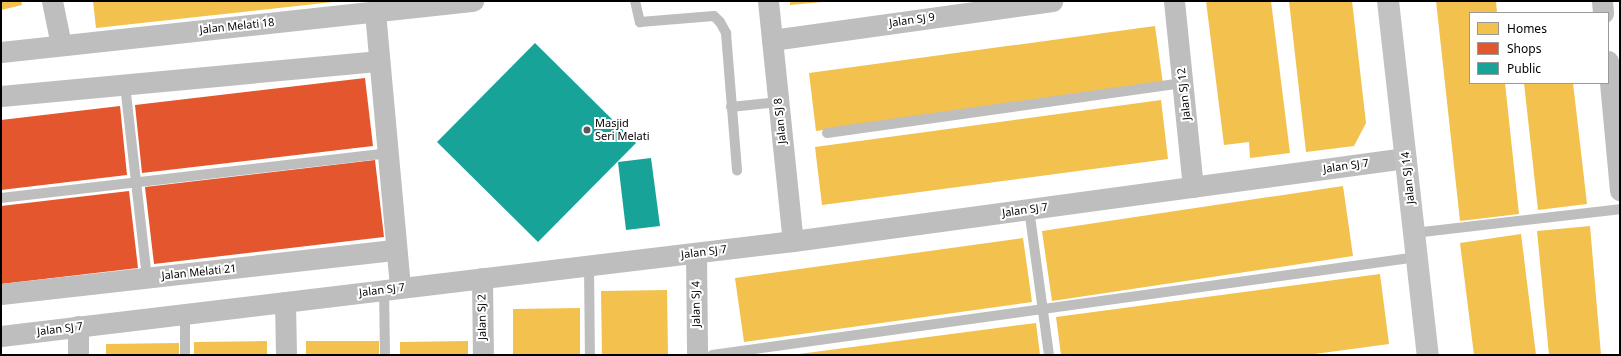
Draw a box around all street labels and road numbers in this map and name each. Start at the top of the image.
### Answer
street label: Jalan SJ 9 [888,10,936,30]
street label: Jalan Melati 18 [199,16,275,36]
street label: Jalan SJ 12 [1175,67,1193,121]
street label: Jalan SJ 8 [771,97,789,145]
street label: Jalan SJ 14 [1399,151,1417,205]
street label: Jalan SJ 7 [1322,156,1370,176]
street label: Jalan SJ 7 [1001,200,1049,220]
street label: Jalan SJ 7 [680,243,728,261]
street label: Jalan Melati 21 [161,262,237,282]
street label: Jalan SJ 7 [358,281,406,299]
street label: Jalan SJ 4 [689,281,703,327]
street label: Jalan SJ 2 [475,294,489,340]
street label: Jalan SJ 7 [36,320,84,338]

